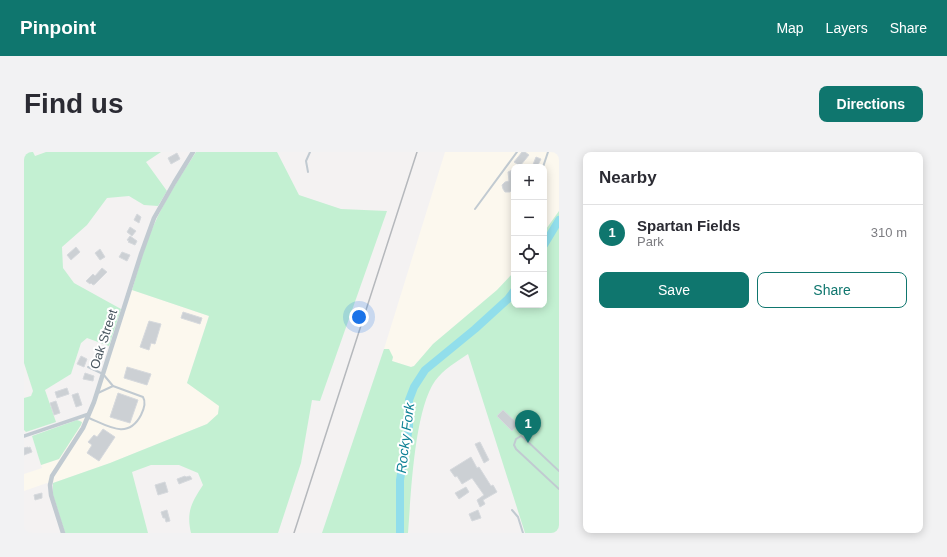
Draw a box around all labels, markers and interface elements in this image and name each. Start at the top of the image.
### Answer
text: Pinpoint [20,17,96,38]
text: Map [776,20,804,36]
text: Layers [826,20,868,36]
text: Share [890,20,927,36]
button: Directions [819,86,923,122]
text: Find us [24,88,124,119]
map controls [511,164,547,308]
button: + [511,164,547,200]
text: Nearby [599,168,657,187]
button: − [511,200,547,236]
text: Spartan Fields [637,217,740,234]
text: 1 [608,225,616,240]
text: 310 m [871,225,907,240]
text: Park [637,234,664,249]
button: locate [511,236,547,272]
button: layers [511,272,547,308]
button: Save [599,272,749,308]
button: Share [757,272,907,308]
street label: Oak Street [87,307,120,371]
your location [349,307,369,327]
water label: Rocky Fork [393,401,417,474]
pin: 1 [515,410,541,443]

